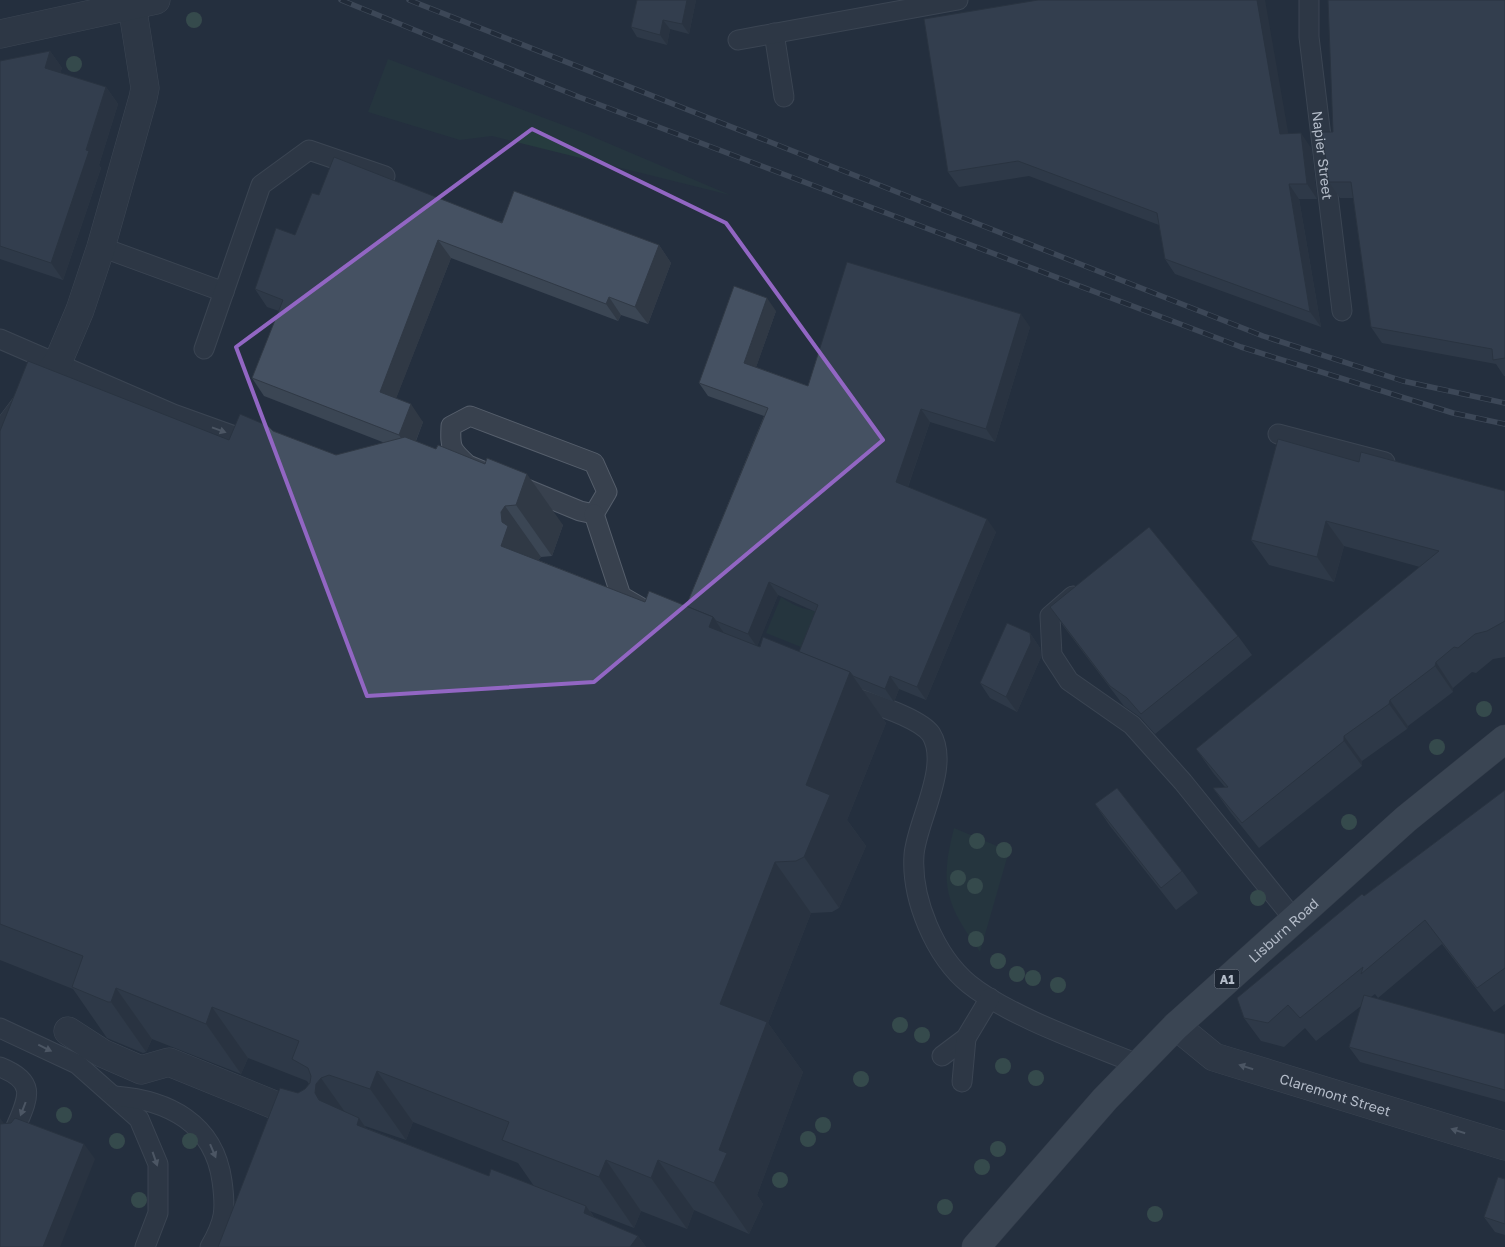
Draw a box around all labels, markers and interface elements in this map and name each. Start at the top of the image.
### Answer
street label: Napier Street [1309,110,1337,201]
one-way arrow [211,427,226,434]
street label: Lisburn Road [1244,894,1321,966]
road number: A1 [1214,970,1240,989]
one-way arrow [37,1044,52,1052]
one-way arrow [1238,1063,1253,1070]
street label: Claremont Street [1278,1069,1393,1119]
one-way arrow [19,1102,27,1116]
one-way arrow [1451,1127,1466,1135]
one-way arrow [209,1144,217,1158]
one-way arrow [151,1152,159,1167]

